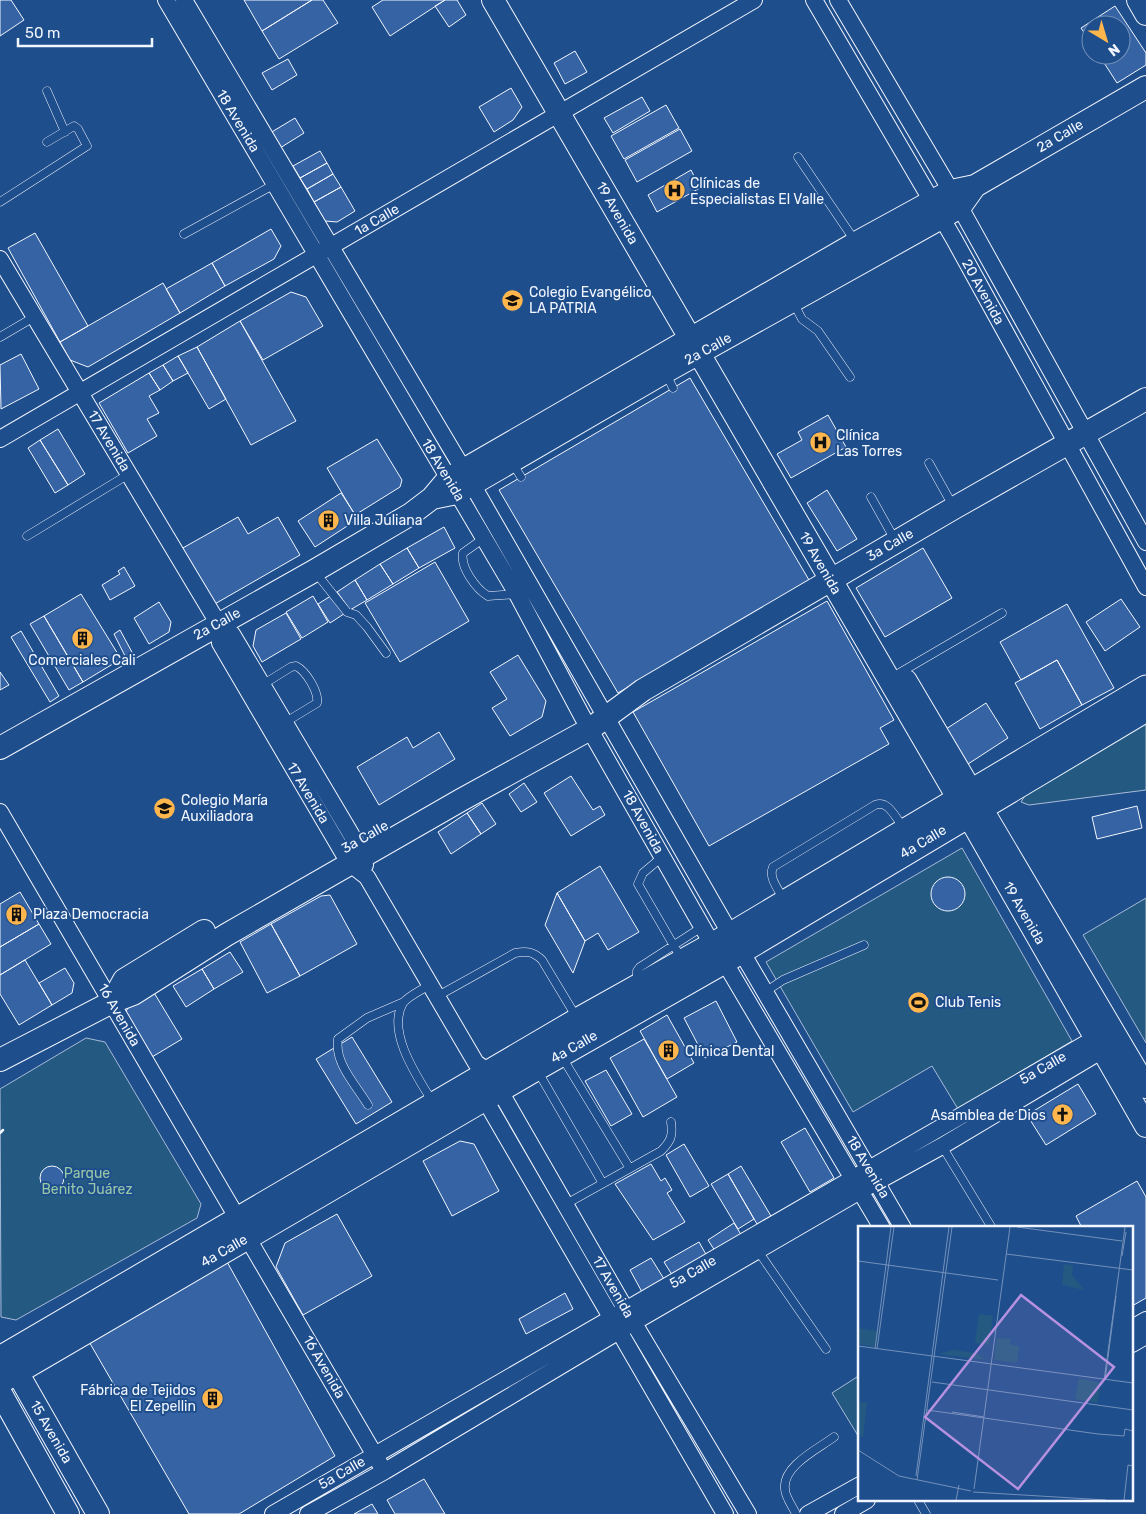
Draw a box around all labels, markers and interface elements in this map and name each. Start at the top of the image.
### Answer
scale bar [18,15,151,47]
north arrow [1081,15,1131,65]
text: 50 m [25,24,60,42]
text: N [1104,40,1123,60]
street label: 18 Avenida [213,87,263,155]
street label: 2a Calle [1034,116,1087,156]
place label: Clínicas de Especialistas El Valle [690,175,824,208]
street label: 19 Avenida [592,179,642,247]
hospital icon: Clínicas de Especialistas El Valle [662,179,686,203]
street label: 1a Calle [352,200,403,240]
street label: 20 Avenida [958,256,1008,328]
place label: Colegio Evangélico LA PATRIA [529,284,652,317]
school or university icon: Colegio Evangélico LA PATRIA [501,288,525,312]
street label: 2a Calle [682,329,735,369]
street label: 17 Avenida [84,407,134,475]
place label: Clínica Las Torres [836,427,902,460]
hospital icon: Clínica Las Torres [808,431,832,455]
street label: 18 Avenida [418,436,468,504]
building icon: Villa Juliana [316,508,340,532]
place label: Villa Juliana [344,512,422,529]
street label: 3a Calle [864,525,917,565]
street label: 19 Avenida [795,529,845,597]
street label: 2a Calle [191,604,244,644]
building icon: Comerciales Cali [70,626,94,650]
place label: Comerciales Cali [28,652,136,669]
street label: 17 Avenida [283,759,333,827]
street label: 18 Avenida [619,787,667,857]
place label: Colegio María Auxiliadora [181,792,268,825]
school or university icon: Colegio María Auxiliadora [153,796,177,820]
street label: 3a Calle [339,817,392,857]
street label: 4a Calle [897,821,950,863]
street label: 19 Avenida [999,879,1049,947]
building icon: Plaza Democracia [5,902,29,926]
place label: Plaza Democracia [33,906,149,923]
street label: 16 Avenida [94,981,144,1049]
sports icon: Club Tenis [907,990,931,1014]
place label: Club Tenis [935,994,1001,1011]
street label: 4a Calle [547,1027,601,1067]
building icon: Clínica Dental [657,1039,681,1063]
place label: Clínica Dental [685,1043,774,1060]
street label: 5a Calle [1017,1048,1070,1088]
church icon: Asamblea de Dios [1050,1103,1074,1127]
place label: Asamblea de Dios [931,1107,1046,1124]
street label: 18 Avenida [843,1133,893,1201]
park label: Parque Benito Juárez [41,1165,133,1198]
inset map [858,1226,1134,1502]
street label: 4a Calle [197,1231,251,1271]
street label: 5a Calle [667,1252,720,1292]
street label: 17 Avenida [589,1253,637,1321]
street label: 16 Avenida [299,1333,349,1401]
place label: Fábrica de Tejidos El Zepellin [80,1382,196,1415]
building icon: Fábrica de Tejidos El Zepellin [200,1386,224,1410]
street label: 15 Avenida [26,1398,76,1466]
street label: 5a Calle [316,1453,369,1493]

